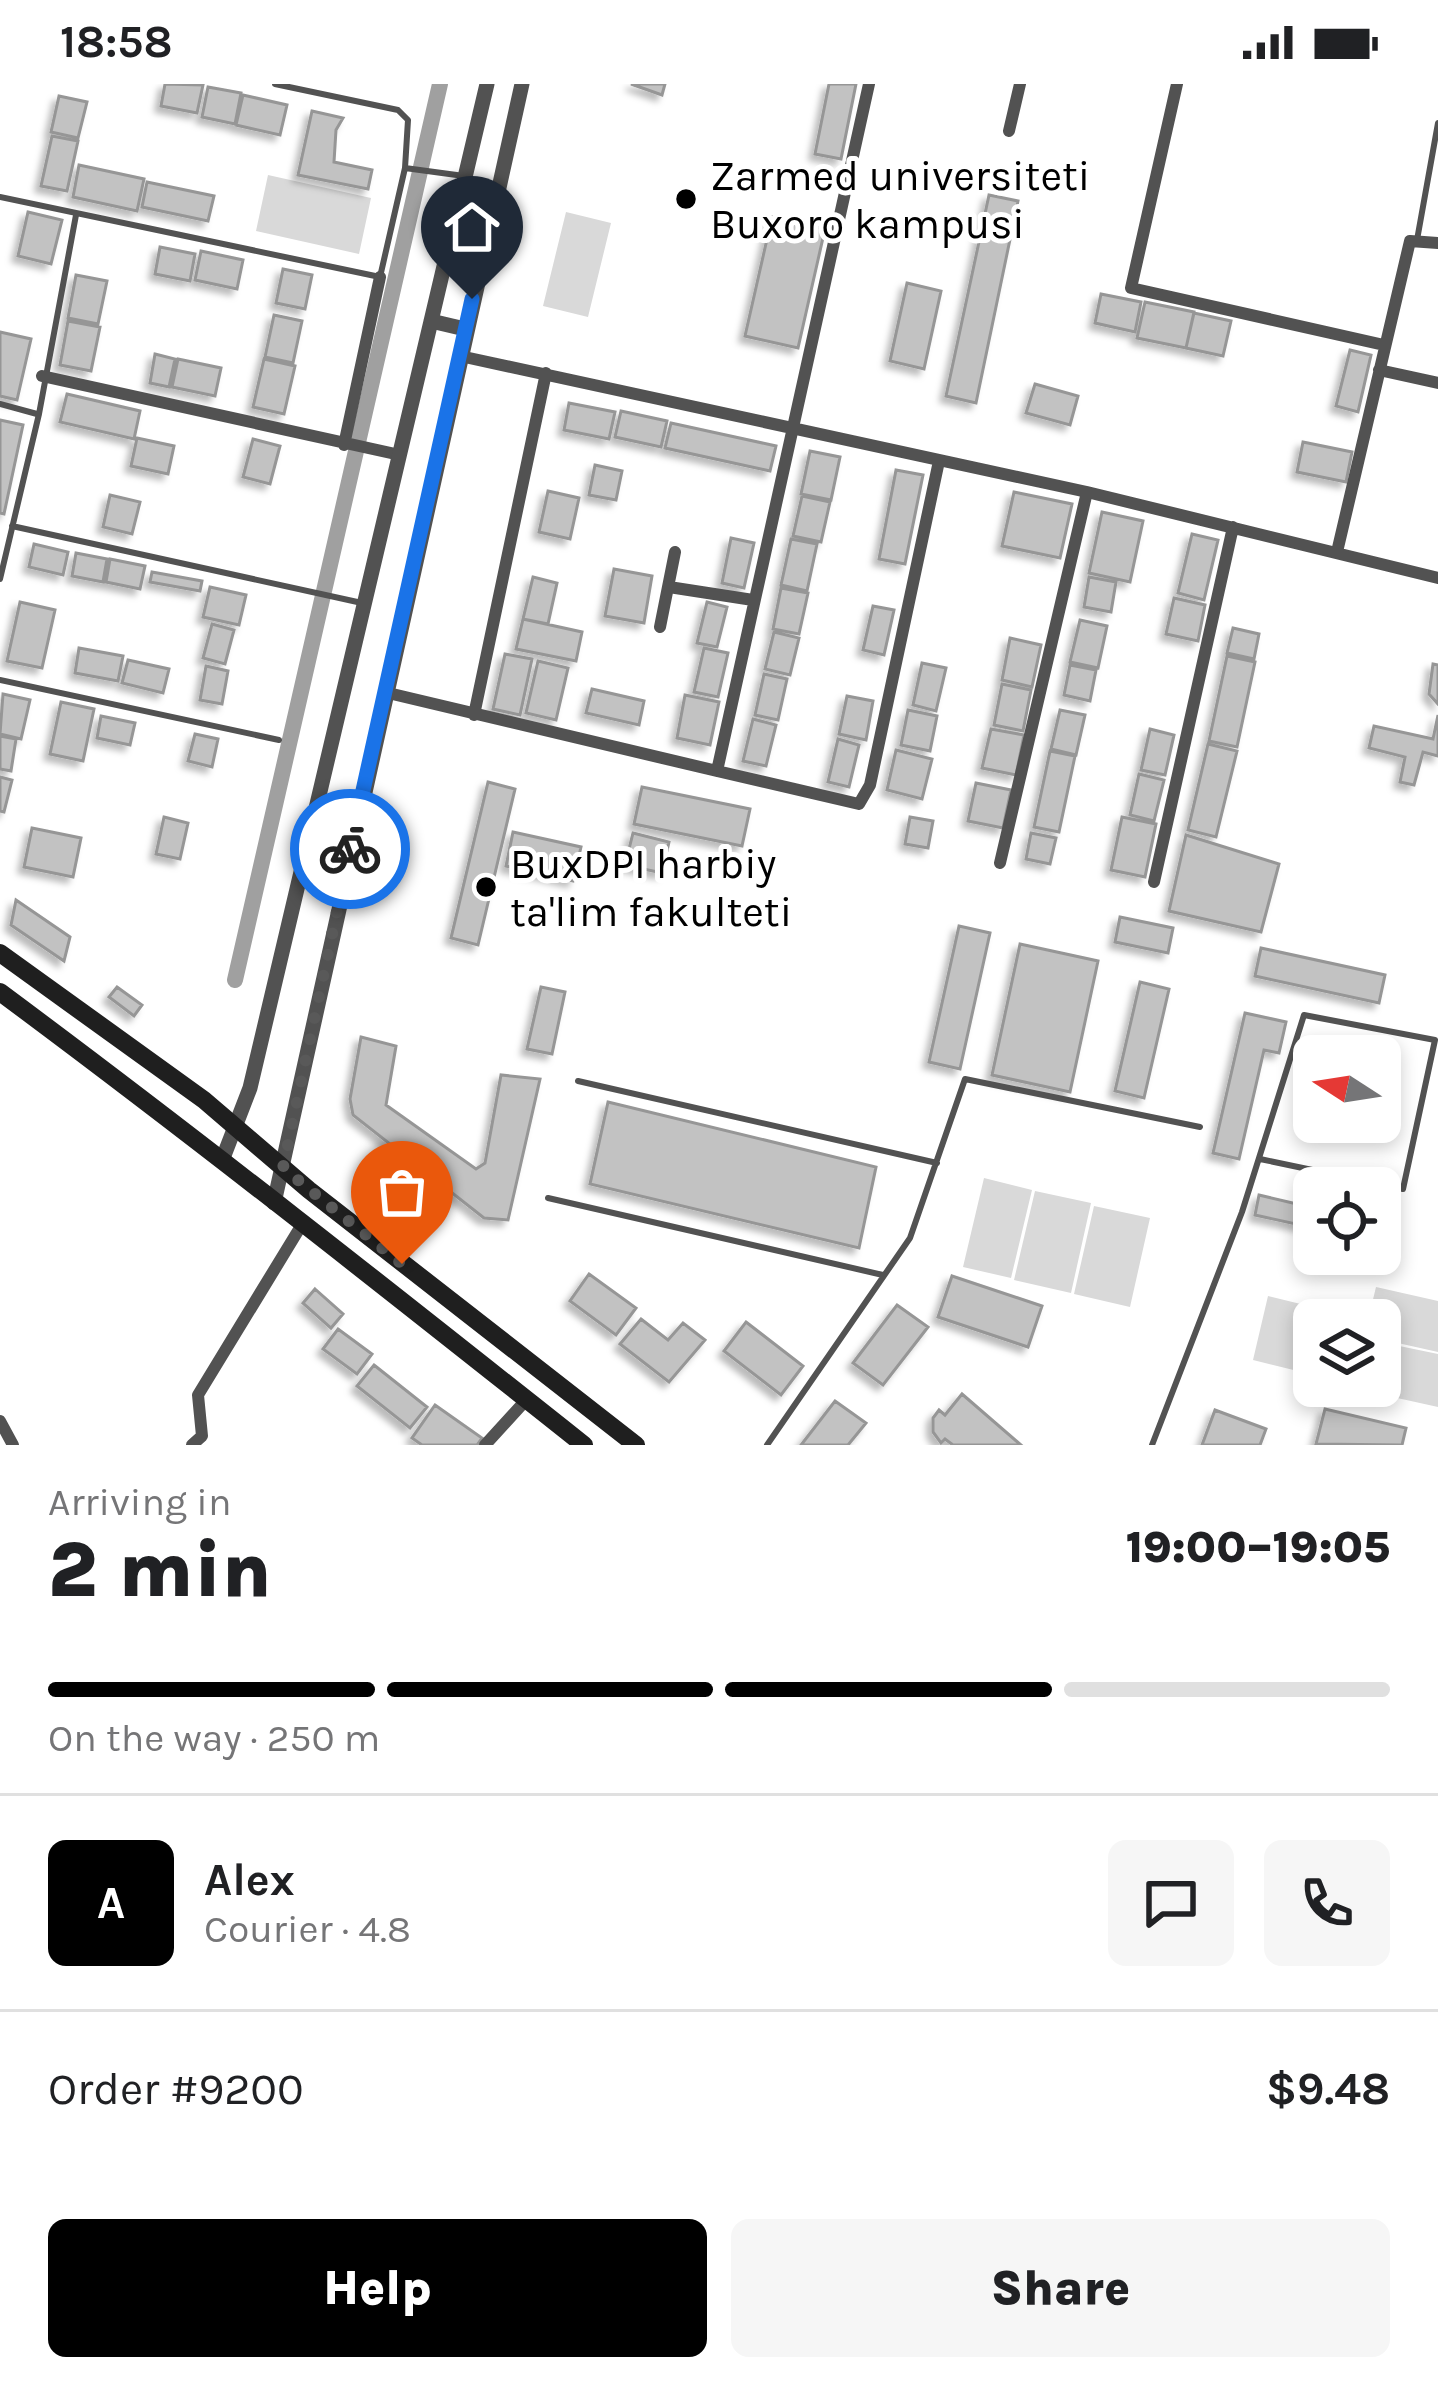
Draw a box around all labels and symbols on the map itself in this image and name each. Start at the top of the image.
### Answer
place label: Zarmed universiteti Buxoro kampusi [710,151,1090,249]
pin [421,176,523,299]
marker: Zarmed universiteti Buxoro kampusi [673,186,699,212]
courier [290,789,410,909]
place label: BuxDPI harbiy ta'lim fakulteti [510,839,792,937]
marker: BuxDPI harbiy ta'lim fakulteti [473,874,499,900]
north arrow [1293,1035,1401,1143]
pin [351,1141,453,1264]

